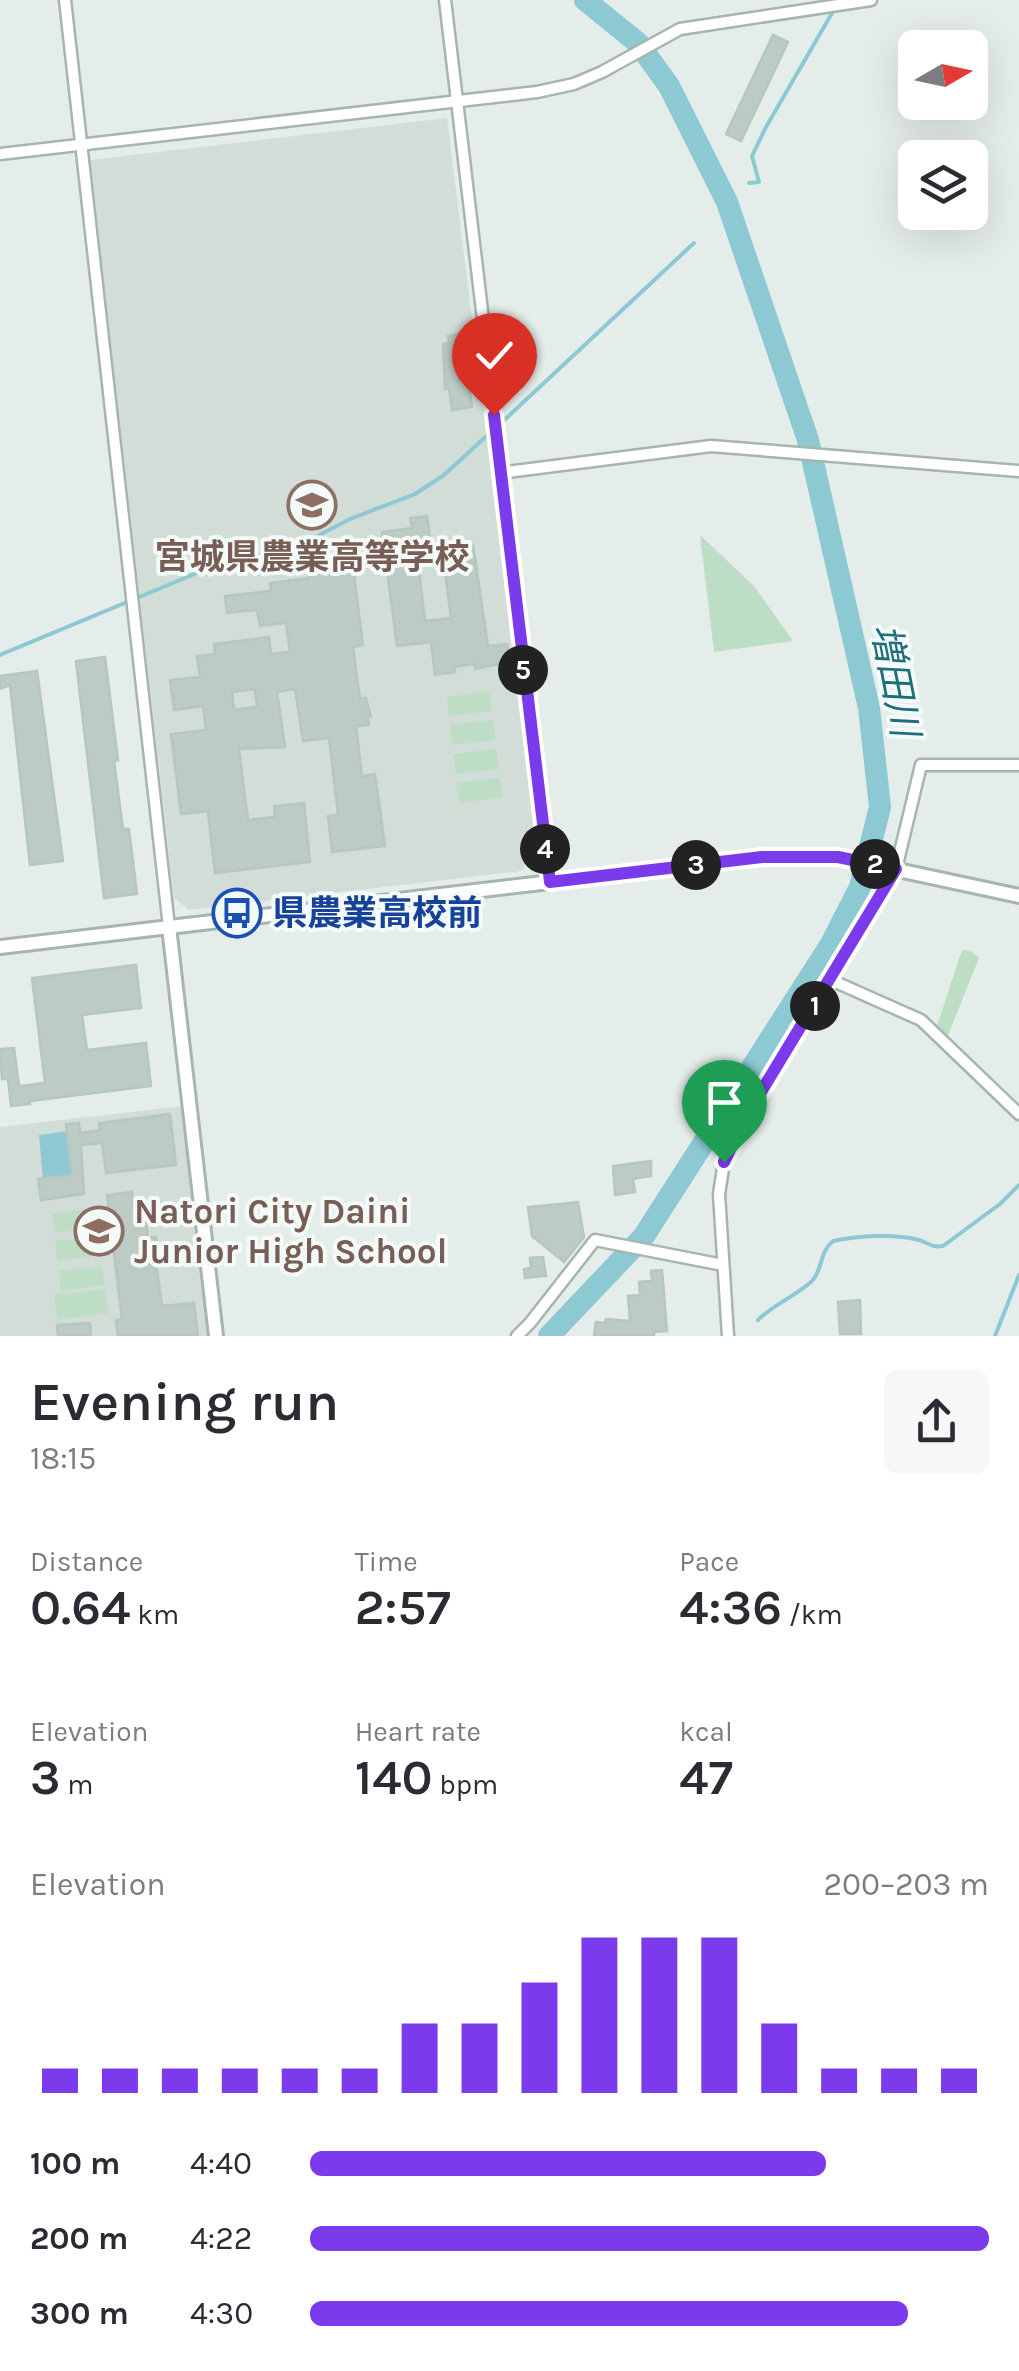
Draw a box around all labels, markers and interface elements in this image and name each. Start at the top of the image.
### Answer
north arrow [898,30,988,120]
map controls [898,30,988,230]
button: layers [898,140,988,230]
pin [452,313,537,416]
icon: check [467,328,522,383]
school or university icon: 宮城県農業高等学校 [286,479,338,531]
place label: 宮城県農業高等学校 [154,537,470,578]
water label: 増田川 [862,620,929,744]
pin: 5 [498,645,548,695]
text: 5 [515,653,531,686]
pin: 4 [520,824,570,874]
text: 4 [537,832,553,865]
pin: 2 [850,839,900,889]
pin: 3 [671,840,721,890]
text: 2 [867,847,883,880]
text: 3 [687,848,705,881]
bus stop icon: 県農業高校前 [211,887,263,939]
place label: 県農業高校前 [272,893,482,934]
pin: 1 [790,981,840,1031]
text: 1 [810,989,820,1022]
pin [682,1060,767,1163]
icon: arrive [697,1075,752,1130]
place label: Natori City Daini Junior High School [134,1191,447,1273]
school or university icon: Natori City Daini Junior High School [73,1205,125,1257]
button: share [884,1369,989,1474]
text: Evening run [30,1370,339,1434]
text: 18:15 [30,1440,96,1477]
text: Distance [30,1545,143,1578]
text: Time [355,1545,418,1578]
text: Pace [679,1545,739,1578]
text: 0.64 [30,1578,130,1637]
text: 2:57 [355,1578,451,1637]
text: 4:36 [679,1578,782,1637]
text: km [130,1598,179,1631]
text: /km [782,1598,843,1631]
text: Elevation [30,1715,149,1748]
text: Heart rate [355,1715,481,1748]
text: kcal [679,1715,733,1748]
text: 3 [30,1748,61,1807]
text: 140 [355,1748,432,1807]
text: 47 [679,1748,733,1807]
text: m [61,1768,94,1801]
text: bpm [432,1768,498,1801]
text: Elevation [30,1866,165,1903]
text: 200–203 m [823,1866,989,1903]
text: 100 m [30,2145,120,2182]
text: 4:40 [190,2145,252,2182]
text: 200 m [30,2220,128,2257]
text: 4:22 [190,2220,252,2257]
text: 300 m [30,2295,129,2332]
text: 4:30 [190,2295,253,2332]

